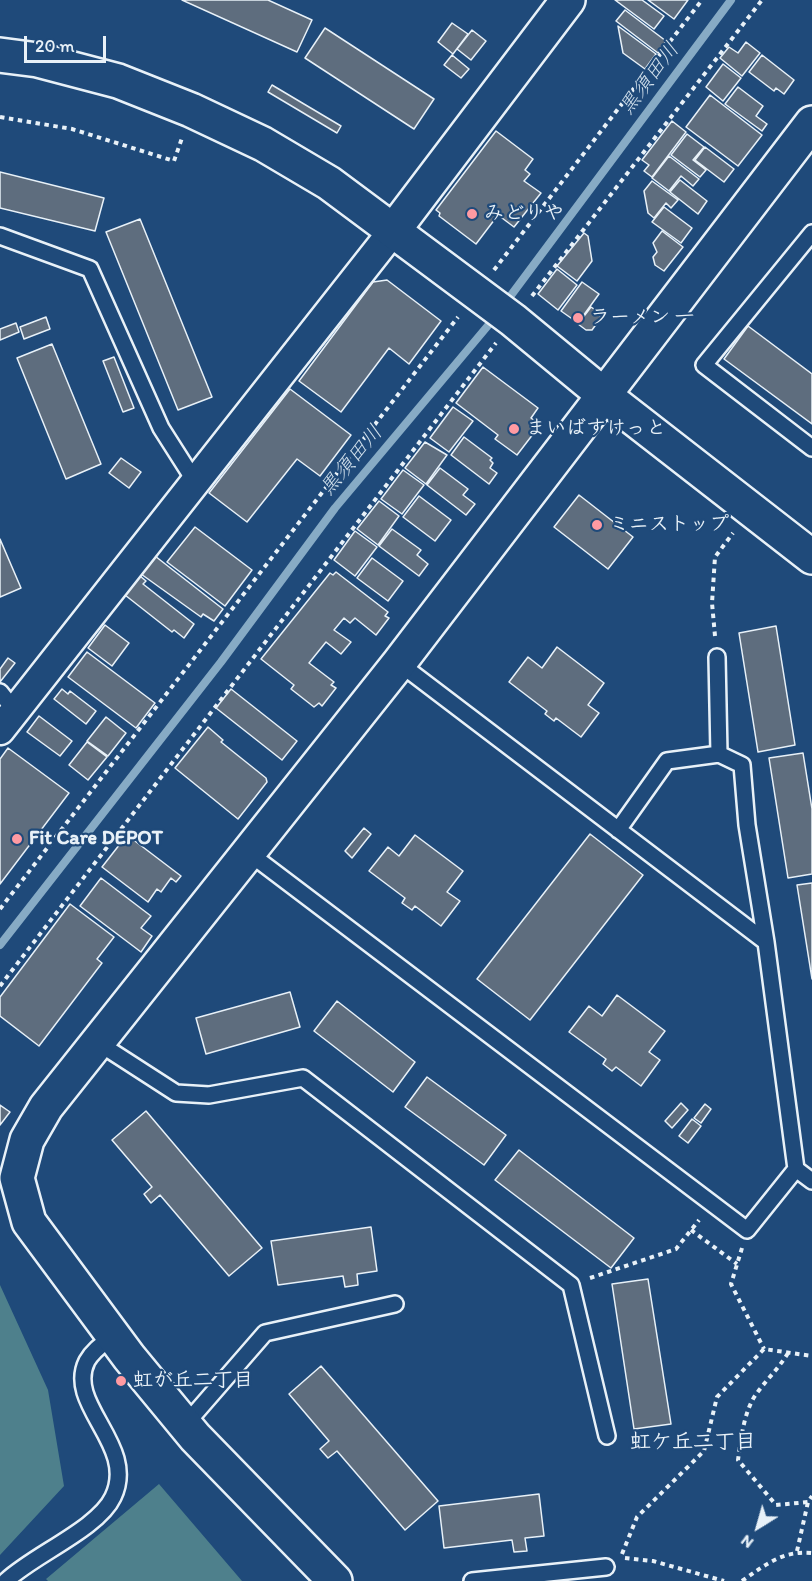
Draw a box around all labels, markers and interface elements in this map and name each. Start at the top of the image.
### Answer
scale bar [27,24,110,62]
text: 20 m [35,35,75,57]
water label: 黒須田川 [615,38,685,120]
place label: みどりや [484,202,564,226]
marker: みどりや [465,207,479,221]
place label: ラーメン 一 [590,306,694,330]
marker: ラーメン 一 [571,311,585,325]
place label: まいばすけっと [526,417,666,441]
water label: 黒須田川 [315,421,389,501]
marker: まいばすけっと [507,422,521,436]
place label: ミニストップ [609,513,729,537]
marker: ミニストップ [590,518,604,532]
place label: Fit Care DEPOT [29,827,163,851]
marker: Fit Care DEPOT [10,832,24,846]
place label: 虹が丘二丁目 [133,1369,253,1393]
marker: 虹が丘二丁目 [114,1374,128,1388]
district label: 虹ケ丘二丁目 [630,1430,756,1456]
north arrow [728,1497,788,1557]
text: N [737,1531,757,1553]

